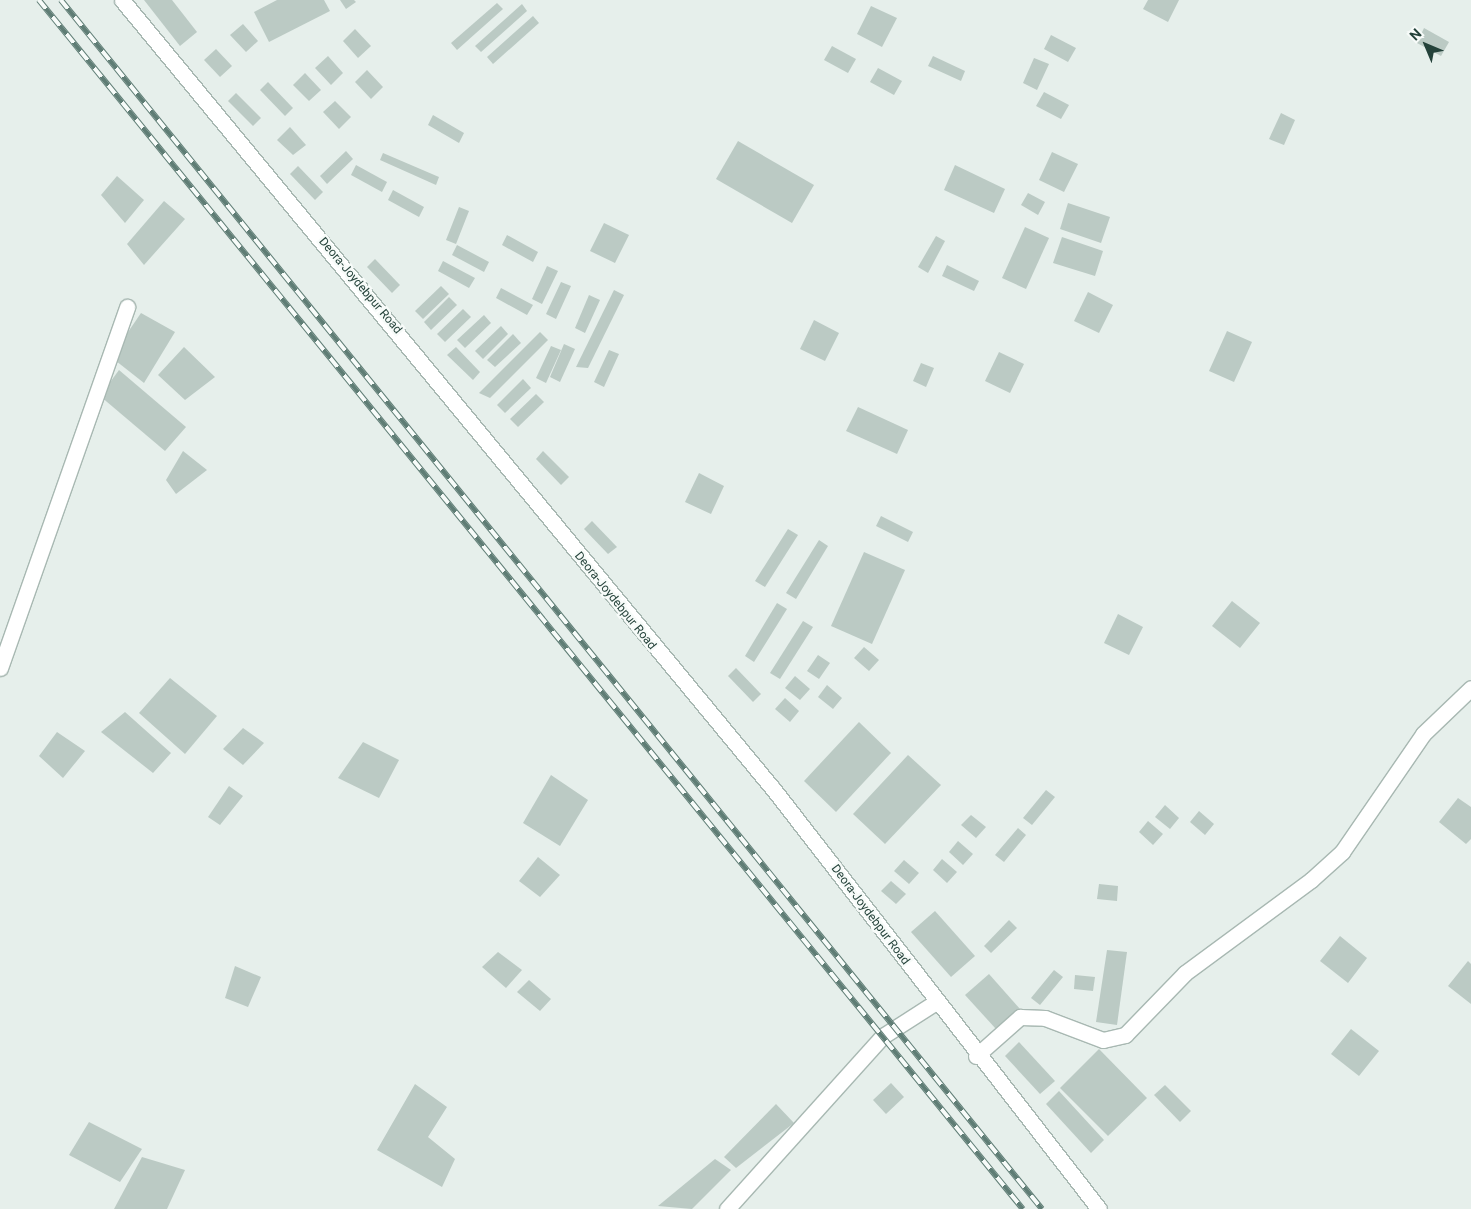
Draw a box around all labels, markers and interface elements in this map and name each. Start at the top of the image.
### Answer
north arrow [1401,20,1451,70]
text: N [1406,25,1425,44]
street label: Deora-Joydebpur Road [315,235,405,337]
street label: Deora-Joydebpur Road [571,549,659,653]
street label: Deora-Joydebpur Road [828,862,912,968]

